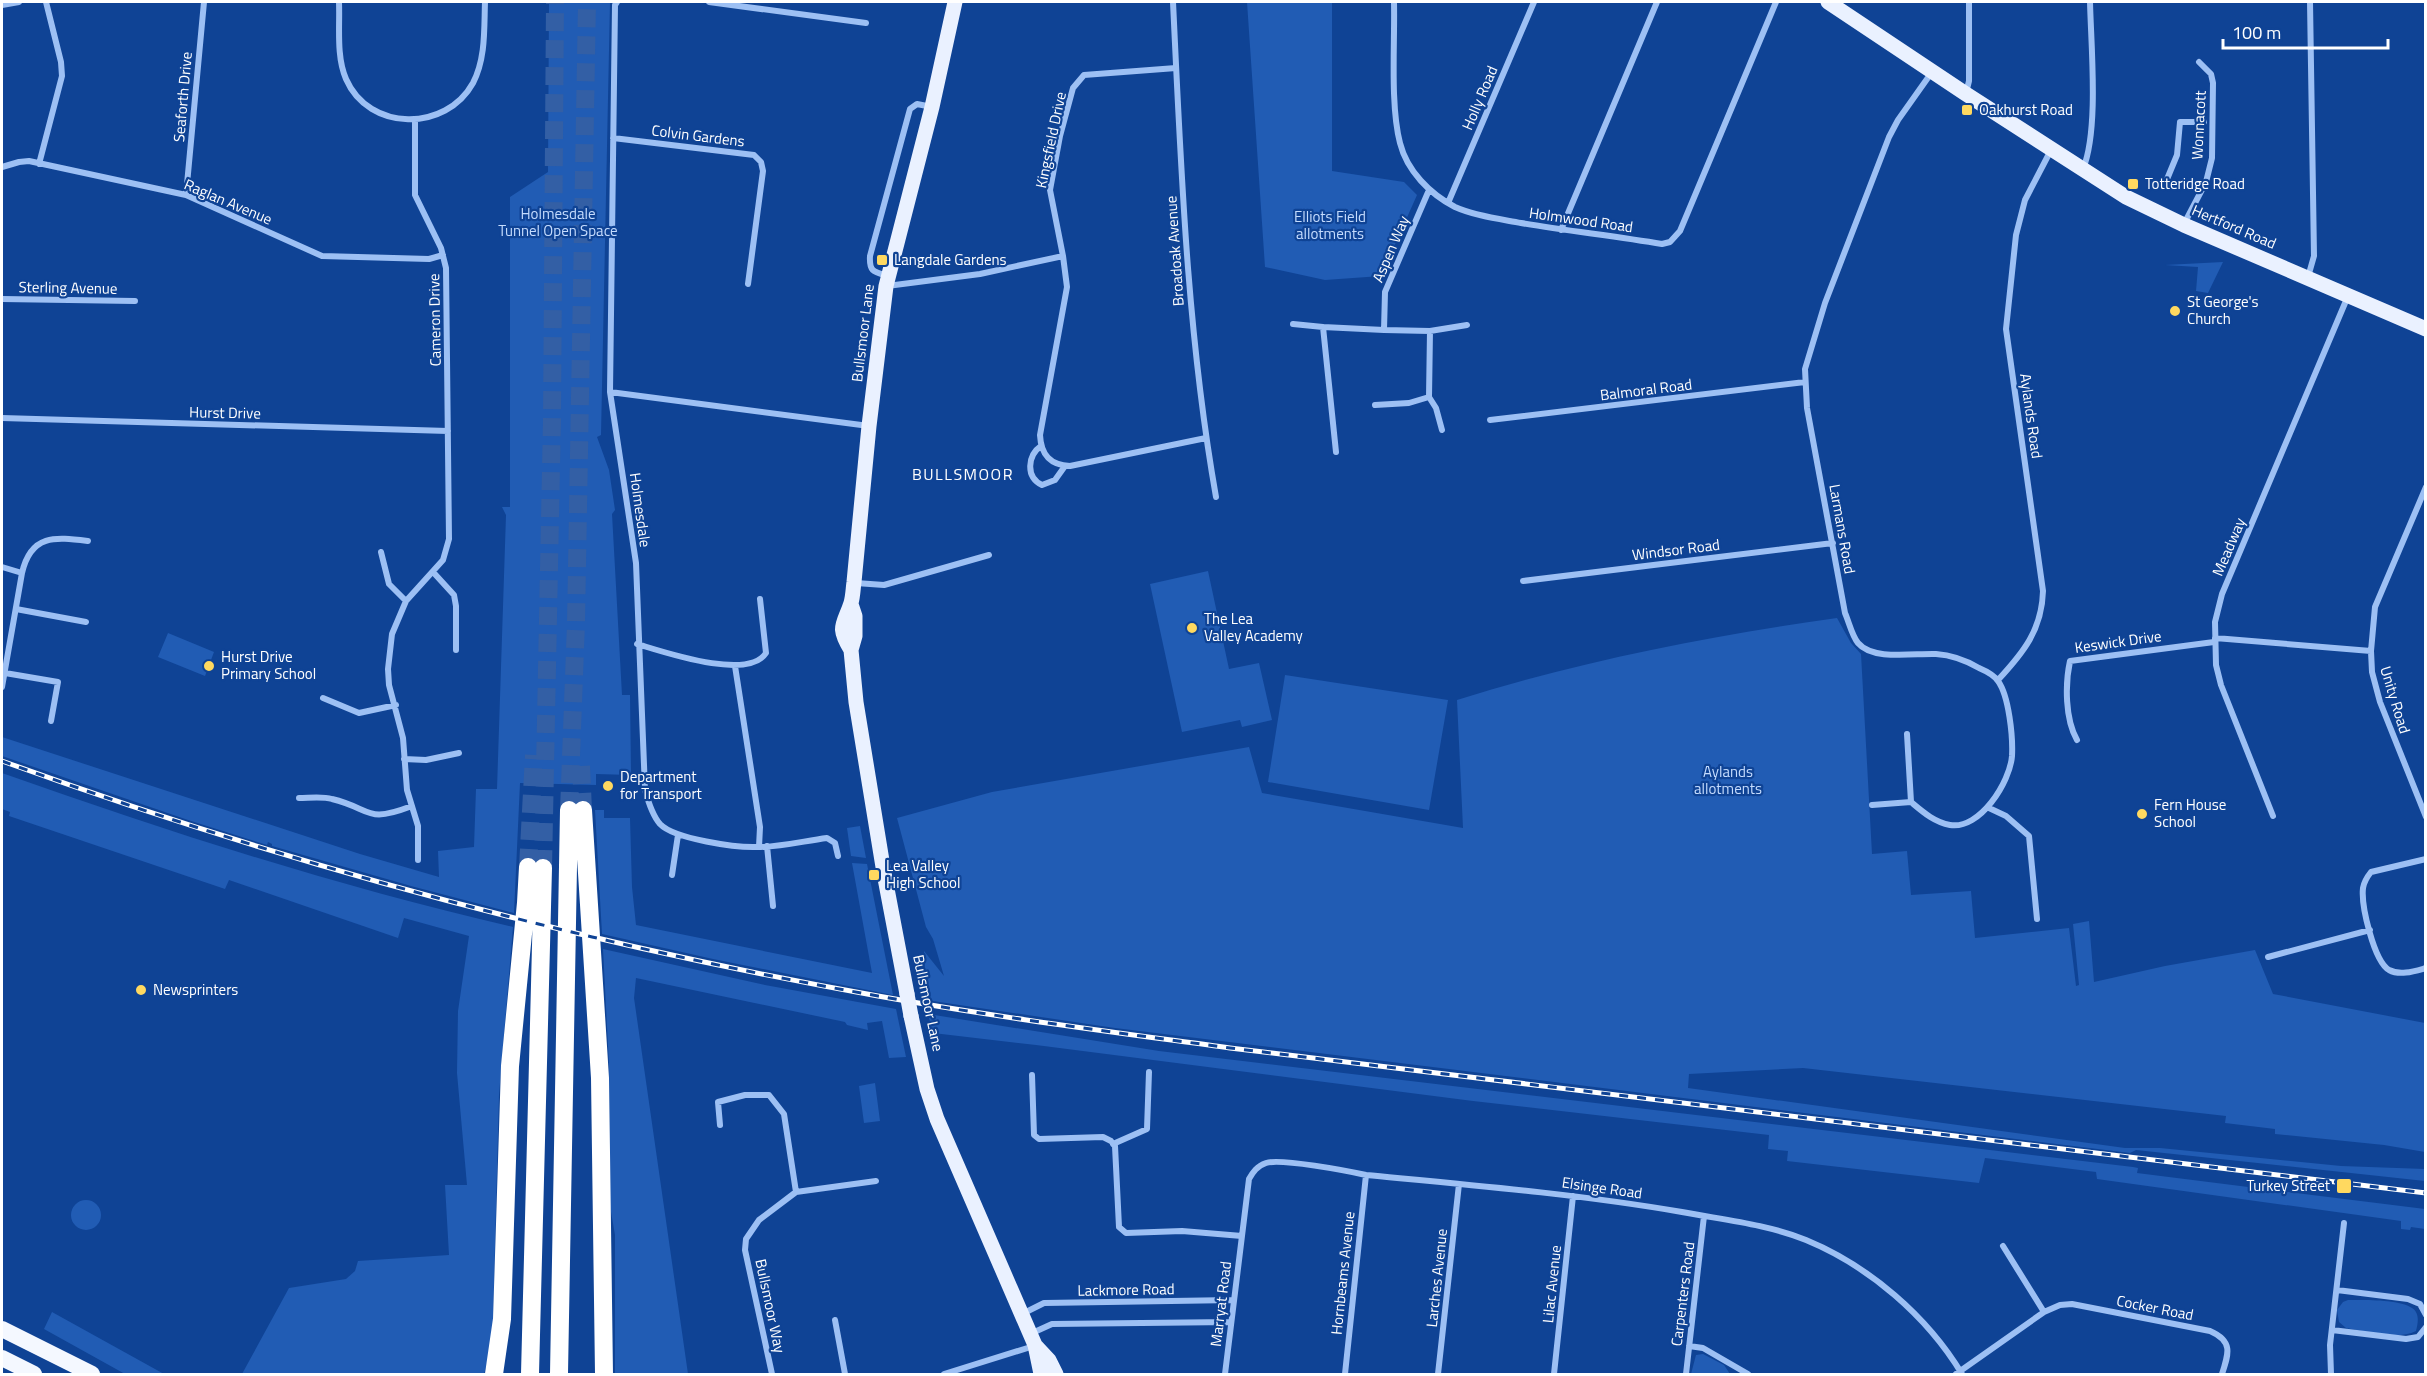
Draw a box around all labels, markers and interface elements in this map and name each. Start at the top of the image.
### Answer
scale bar [2223,12,2388,50]
text: 100 m [2232,19,2281,46]
street label: Seaforth Drive [167,51,198,143]
street label: Holly Road [1456,62,1503,134]
street label: Wonnacott [2185,89,2212,160]
street label: Kingsfield Drive [1029,90,1072,190]
place label: Oakhurst Road [1979,98,2073,121]
marker: Oakhurst Road [1960,103,1974,117]
street label: Colvin Gardens [650,118,746,153]
place label: Totteridge Road [2145,172,2245,195]
street label: Raglan Avenue [181,173,276,230]
marker: Totteridge Road [2126,177,2140,191]
street label: Broadoak Avenue [1159,195,1190,307]
street label: Hertford Road [2188,198,2280,255]
street label: Holmwood Road [1528,201,1635,238]
park label: Holmesdale Tunnel Open Space [498,202,618,242]
park label: Elliots Field allotments [1294,205,1366,245]
street label: Aspen Way [1366,212,1415,286]
place label: Langdale Gardens [894,248,1007,271]
marker: Langdale Gardens [875,253,889,267]
street label: Cameron Drive [422,273,447,367]
street label: Sterling Avenue [18,275,118,300]
street label: Bullsmoor Lane [845,283,880,383]
place label: St George's Church [2187,290,2259,330]
marker: St George's Church [2168,304,2182,318]
street label: Balmoral Road [1599,372,1693,407]
street label: Aylands Road [2014,372,2049,460]
street label: Hurst Drive [189,400,261,425]
district label: BULLSMOOR [912,462,1014,486]
street label: Holmesdale [624,471,657,549]
street label: Larmans Road [1823,482,1862,576]
street label: Meadway [2206,514,2251,580]
street label: Windsor Road [1631,533,1721,566]
place label: The Lea Valley Academy [1204,607,1303,647]
marker: The Lea Valley Academy [1185,621,1199,635]
street label: Keswick Drive [2073,624,2163,659]
place label: Hurst Drive Primary School [221,645,316,685]
marker: Hurst Drive Primary School [202,659,216,673]
street label: Unity Road [2374,663,2417,736]
park label: Aylands allotments [1694,760,1762,800]
place label: Department for Transport [620,765,703,805]
marker: Department for Transport [601,779,615,793]
place label: Fern House School [2154,793,2226,833]
marker: Fern House School [2135,807,2149,821]
place label: Lea Valley High School [886,854,961,894]
marker: Lea Valley High School [867,868,881,882]
street label: Bullsmoor Lane [907,952,950,1053]
place label: Newsprinters [153,978,238,1001]
marker: Newsprinters [134,983,148,997]
street label: Elsinge Road [1560,1170,1644,1205]
place label: Turkey Street [2247,1174,2331,1197]
marker: Turkey Street [2335,1177,2353,1195]
street label: Hornbeams Avenue [1325,1210,1360,1336]
street label: Larches Avenue [1420,1227,1453,1328]
street label: Carpenters Road [1665,1240,1700,1348]
street label: Lilac Avenue [1536,1244,1567,1324]
street label: Bullsmoor Way [749,1257,792,1355]
street label: Marryat Road [1204,1260,1237,1348]
street label: Lackmore Road [1077,1277,1175,1302]
street label: Cocker Road [2115,1289,2196,1326]

